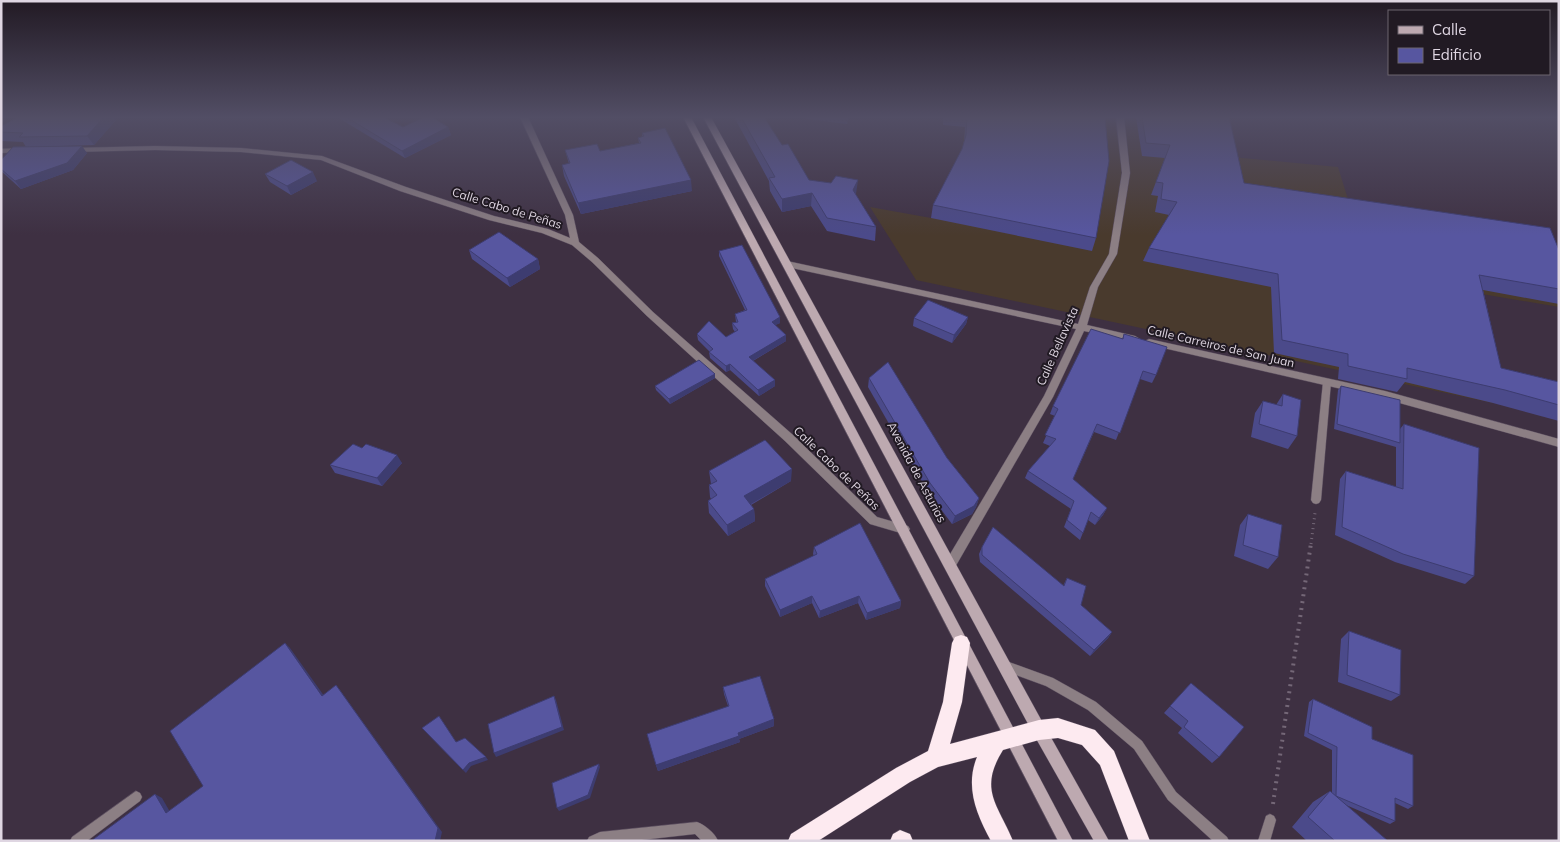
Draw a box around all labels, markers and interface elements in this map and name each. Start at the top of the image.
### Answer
legend [1388,10,1550,75]
text: Calle [1432,20,1466,39]
text: Edificio [1432,45,1482,64]
street label: Calle Cabo de Peñas [450,184,564,232]
street label: Calle Bellavista [1033,304,1081,388]
street label: Calle Carreiros de San Juan [1146,322,1296,370]
street label: Avenida de Asturias [884,419,950,525]
street label: Calle Cabo de Peñas [791,423,883,513]

